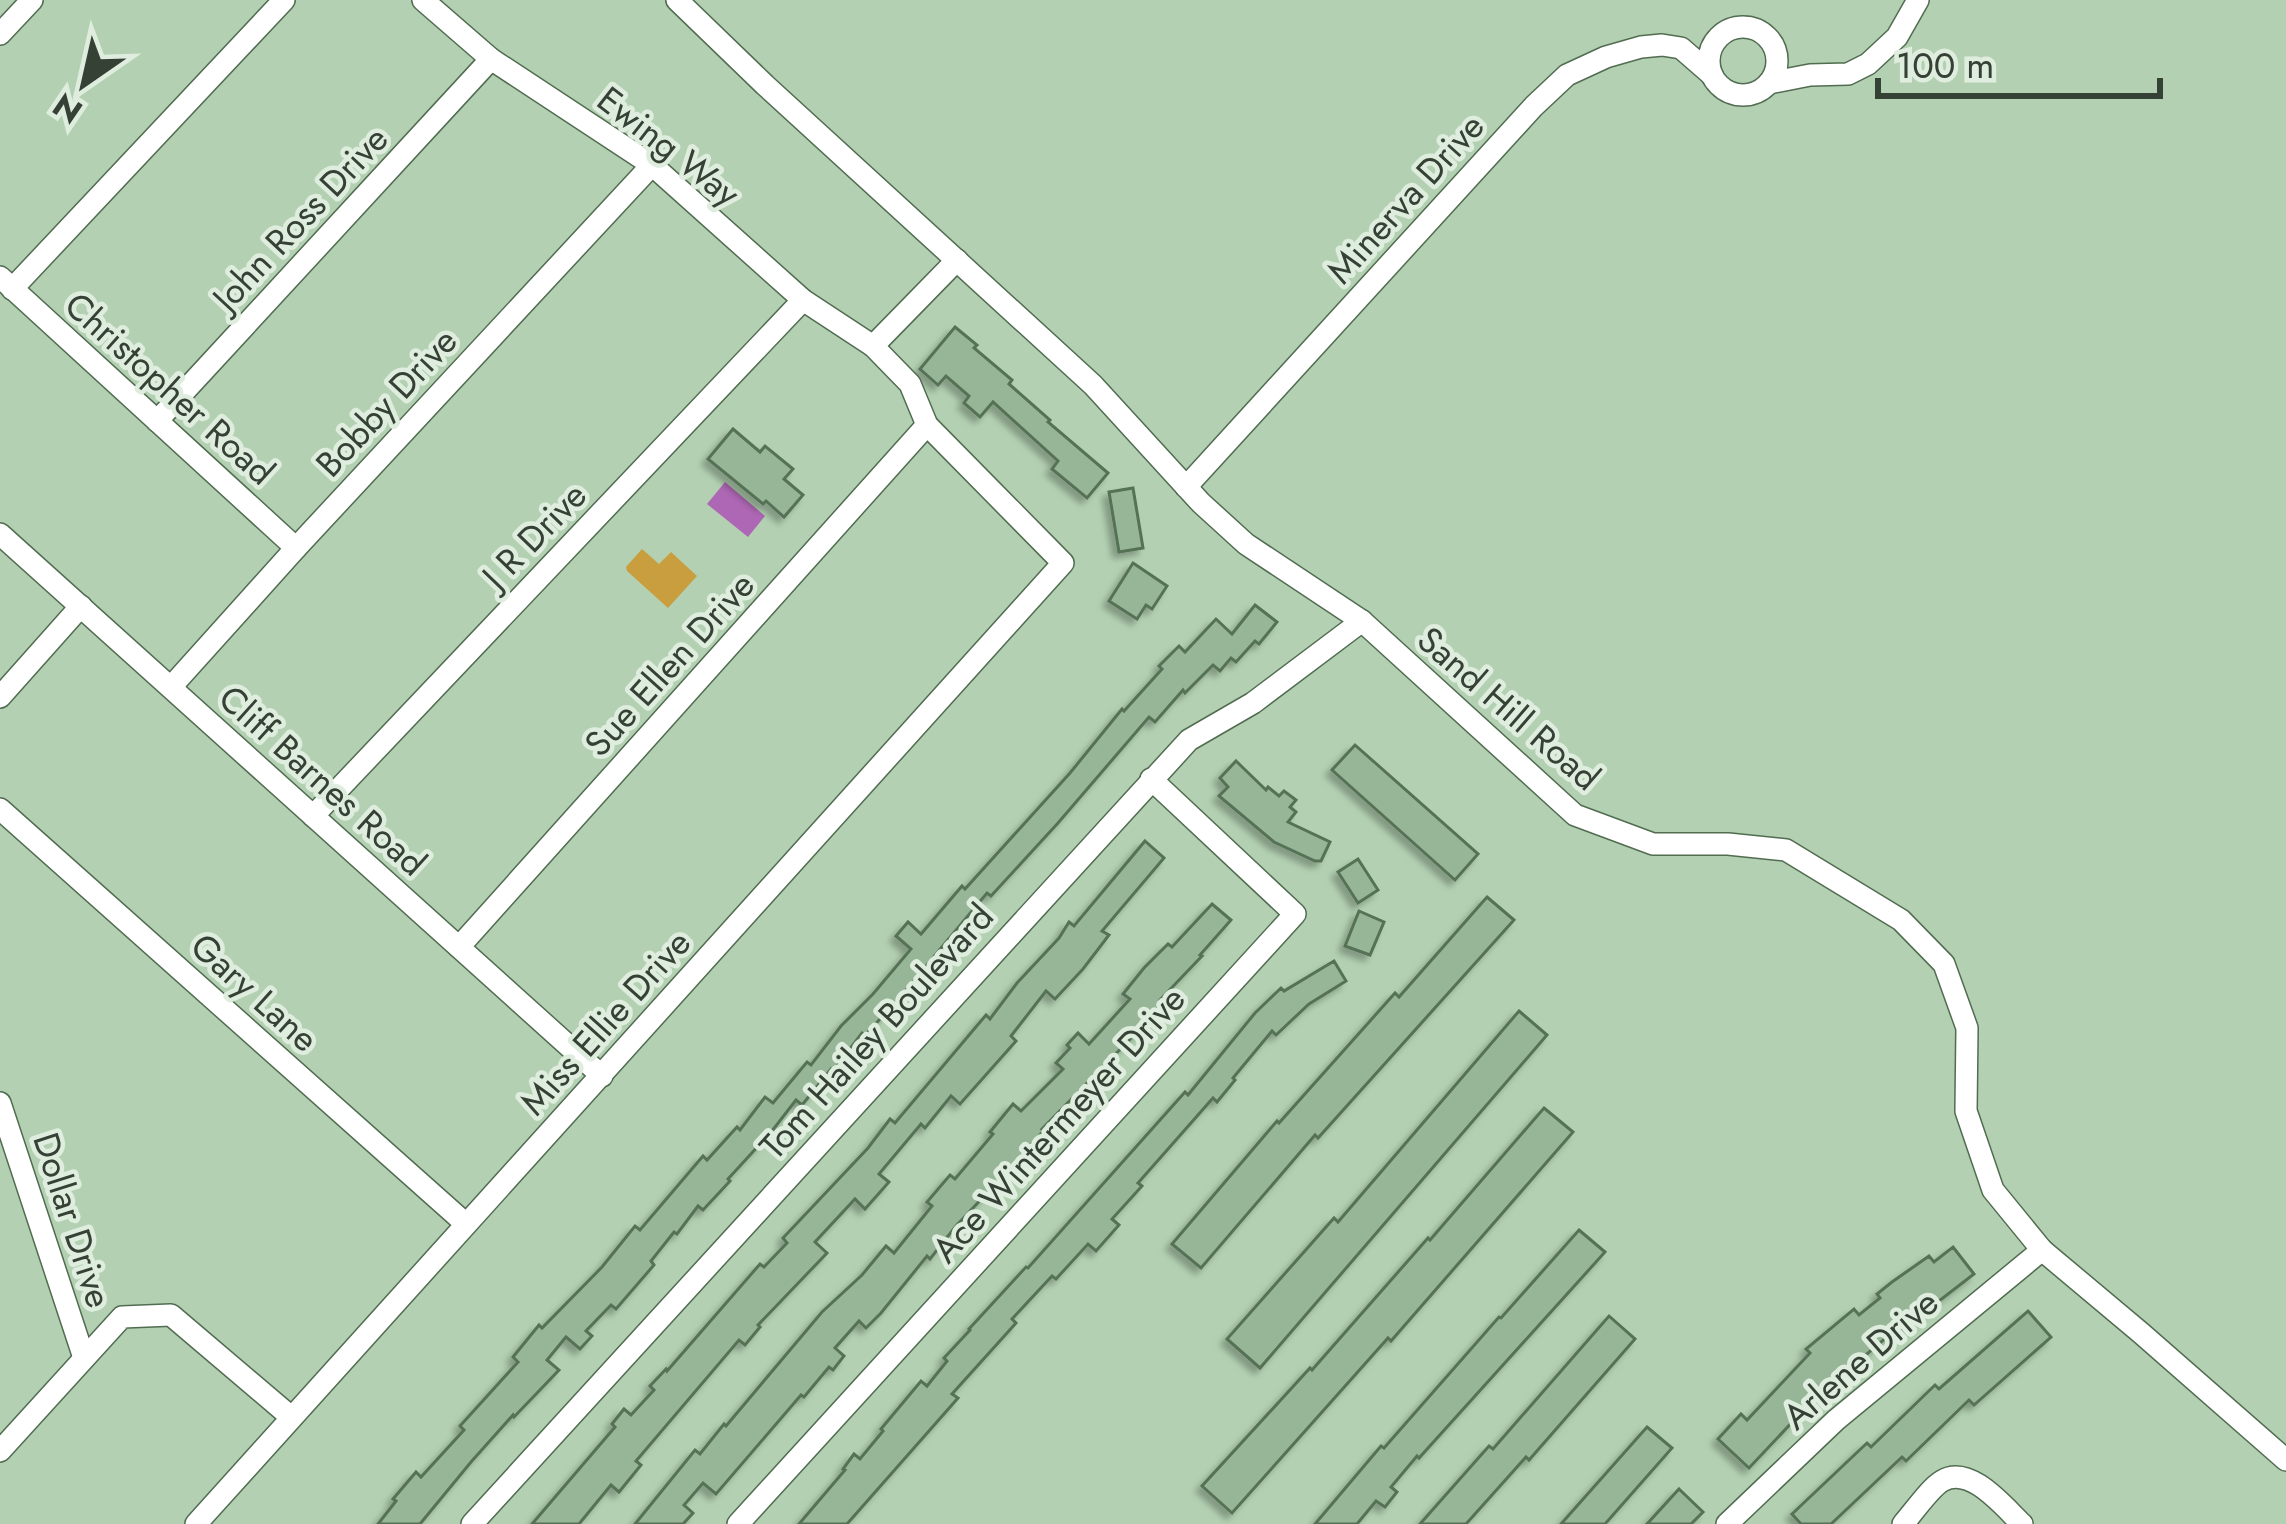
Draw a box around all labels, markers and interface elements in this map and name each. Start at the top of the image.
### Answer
north arrow [24,24,144,144]
scale bar [1878,24,2160,98]
text: 100 m [1896,39,1994,91]
street label: Ewing Way [586,74,752,219]
text: N [44,82,92,135]
street label: Minerva Drive [1314,101,1496,295]
street label: John Ross Drive [198,114,400,325]
street label: Christopher Road [53,279,287,497]
street label: Bobby Drive [303,316,469,488]
street label: J R Drive [467,470,598,603]
street label: Sue Ellen Drive [572,560,766,768]
street label: Sand Hill Road [1406,614,1612,802]
street label: Cliff Barnes Road [208,672,438,888]
street label: Tom Hailey Boulevard [747,892,1005,1170]
street label: Miss Ellie Drive [508,918,702,1126]
street label: Gary Lane [180,920,330,1064]
street label: Ace Wintermeyer Drive [919,974,1197,1274]
street label: Dollar Drive [20,1126,126,1314]
street label: Arlene Drive [1771,1277,1949,1441]

